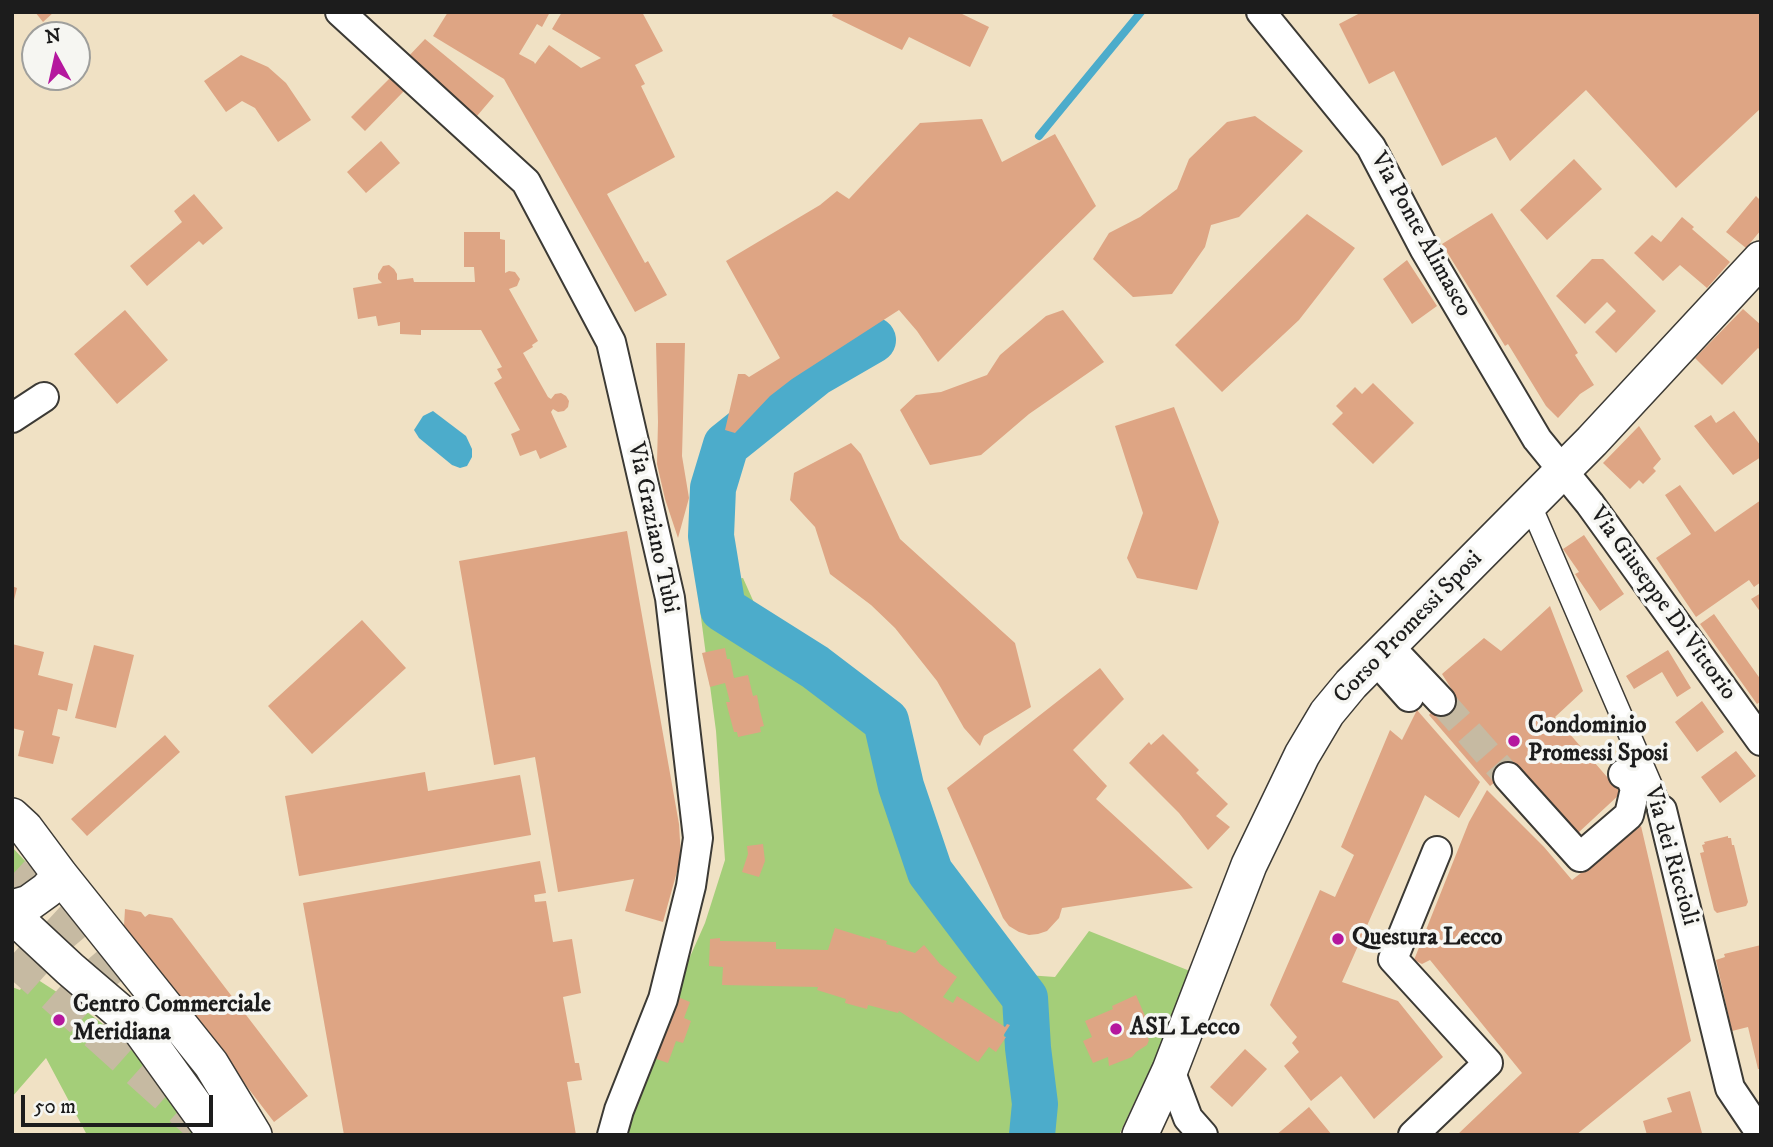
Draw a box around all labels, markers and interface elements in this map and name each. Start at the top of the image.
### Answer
north arrow [21,21,91,91]
text: N [44,24,63,49]
street label: Via Ponte Alimasco [1363,148,1477,322]
street label: Via Graziano Tubi [620,440,684,616]
street label: Via Giuseppe Di Vittorio [1582,502,1742,706]
street label: Corso Promessi Sposi [1329,545,1489,711]
place label: Condominio Promessi Sposi [1528,713,1668,769]
marker: Condominio Promessi Sposi [1506,733,1522,749]
street label: Via dei Riccioli [1636,783,1704,929]
place label: Questura Lecco [1352,925,1502,953]
marker: Questura Lecco [1330,931,1346,947]
place label: Centro Commerciale Meridiana [73,992,271,1048]
marker: Centro Commerciale Meridiana [51,1012,67,1028]
place label: ASL Lecco [1130,1015,1240,1043]
marker: ASL Lecco [1108,1021,1124,1037]
scale bar [24,1080,217,1124]
text: 50 m [34,1094,76,1120]

